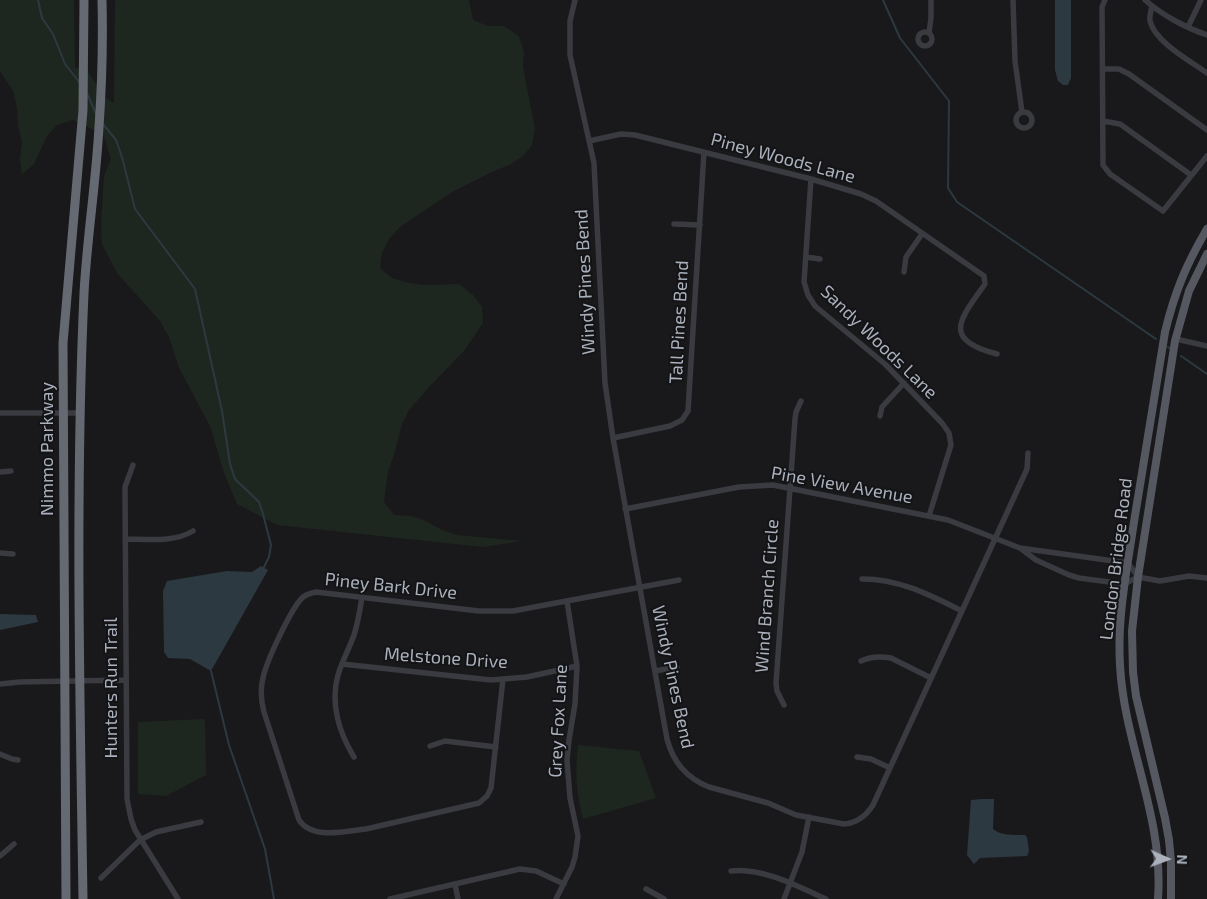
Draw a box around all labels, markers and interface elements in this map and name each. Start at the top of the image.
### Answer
street label: Piney Woods Lane [708,128,858,188]
street label: Windy Pines Bend [570,209,600,355]
street label: Tall Pines Bend [665,260,693,384]
street label: Sandy Woods Lane [816,281,942,403]
street label: Nimmo Parkway [36,382,58,516]
street label: Pine View Avenue [769,462,915,508]
street label: London Bridge Road [1095,477,1137,641]
street label: Wind Branch Circle [751,519,783,673]
street label: Piney Bark Drive [324,568,458,604]
street label: Windy Pines Bend [647,603,699,751]
street label: Hunters Run Trail [100,617,122,759]
street label: Melstone Drive [383,643,509,673]
street label: Grey Fox Lane [544,664,572,778]
north arrow [1142,834,1192,884]
text: N [1174,854,1191,865]

